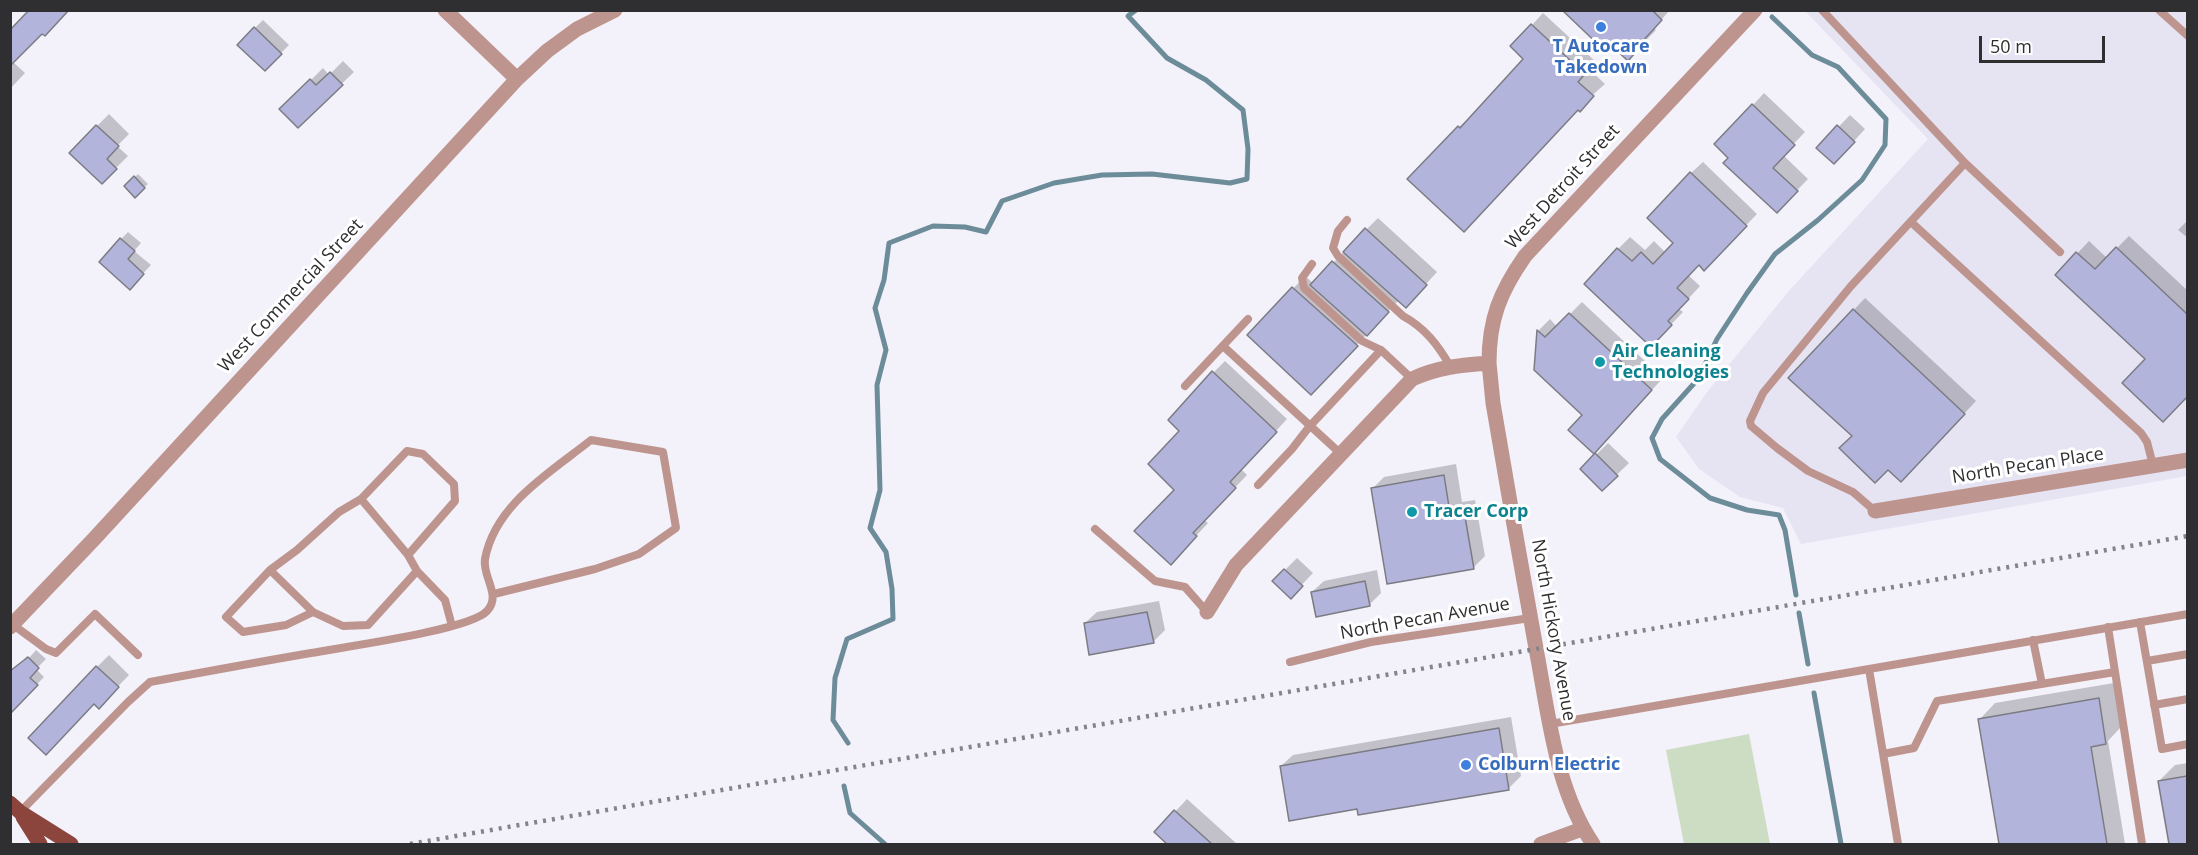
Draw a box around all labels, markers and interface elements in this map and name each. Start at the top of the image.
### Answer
marker: T Autocare Takedown [1594,20,1608,34]
scale bar [1982,24,2108,62]
text: 50 m [1990,34,2032,58]
place label: T Autocare Takedown [1552,36,1650,78]
street label: West Detroit Street [1501,120,1625,254]
street label: West Commercial Street [214,215,368,377]
place label: Air Cleaning Technologies [1612,341,1729,384]
marker: Air Cleaning Technologies [1593,355,1607,369]
street label: North Pecan Place [1951,443,2105,489]
place label: Tracer Corp [1424,501,1528,523]
marker: Tracer Corp [1405,505,1419,519]
street label: North Hickory Avenue [1526,537,1580,723]
street label: North Pecan Avenue [1339,593,1511,645]
place label: Colburn Electric [1478,754,1620,776]
marker: Colburn Electric [1459,758,1473,772]

